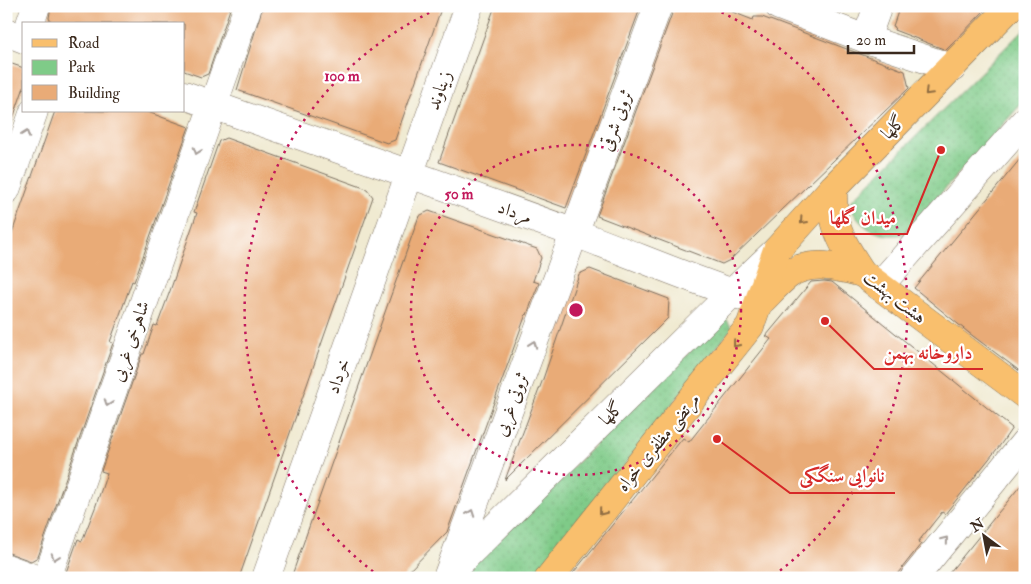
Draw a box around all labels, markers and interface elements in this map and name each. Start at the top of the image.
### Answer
legend [22,22,185,112]
scale bar [848,22,915,54]
text: 20 m [856,31,886,50]
text: Road [68,34,100,53]
text: Park [68,58,95,77]
text: 100 m [324,67,360,86]
street label: زیناوند [422,67,457,113]
text: Building [68,84,120,103]
street label: ثروتی شرقی [595,86,638,154]
one-way arrow [925,86,934,95]
street label: گلها [876,110,910,144]
one-way arrow [20,131,30,139]
one-way arrow [193,146,203,154]
text: 50 m [445,185,474,204]
street label: مرداد [494,196,535,230]
callout: میدان گلها [820,200,907,234]
text: میدان گلها [830,206,896,230]
one-way arrow [800,216,809,225]
street label: هشت بهشت [859,266,931,329]
street label: شاهرخی غربی [106,298,156,385]
centre of rings [567,301,585,319]
callout: داروخانه بهمن [874,335,983,369]
one-way arrow [733,338,741,347]
one-way arrow [527,340,537,349]
text: داروخانه بهمن [883,341,973,366]
street label: خرداد [322,355,355,397]
street label: ثروتی غربی [489,369,535,440]
street label: مرتضی مظفری خواه [612,388,706,497]
street label: گلها [594,396,628,430]
one-way arrow [104,398,114,407]
callout: نانوایی سنگکی [790,459,895,493]
text: نانوایی سنگکی [799,463,885,488]
one-way arrow [599,506,607,515]
one-way arrow [465,509,475,518]
north arrow [958,512,1008,562]
text: N [967,515,988,536]
one-way arrow [939,537,947,546]
one-way arrow [51,552,61,560]

